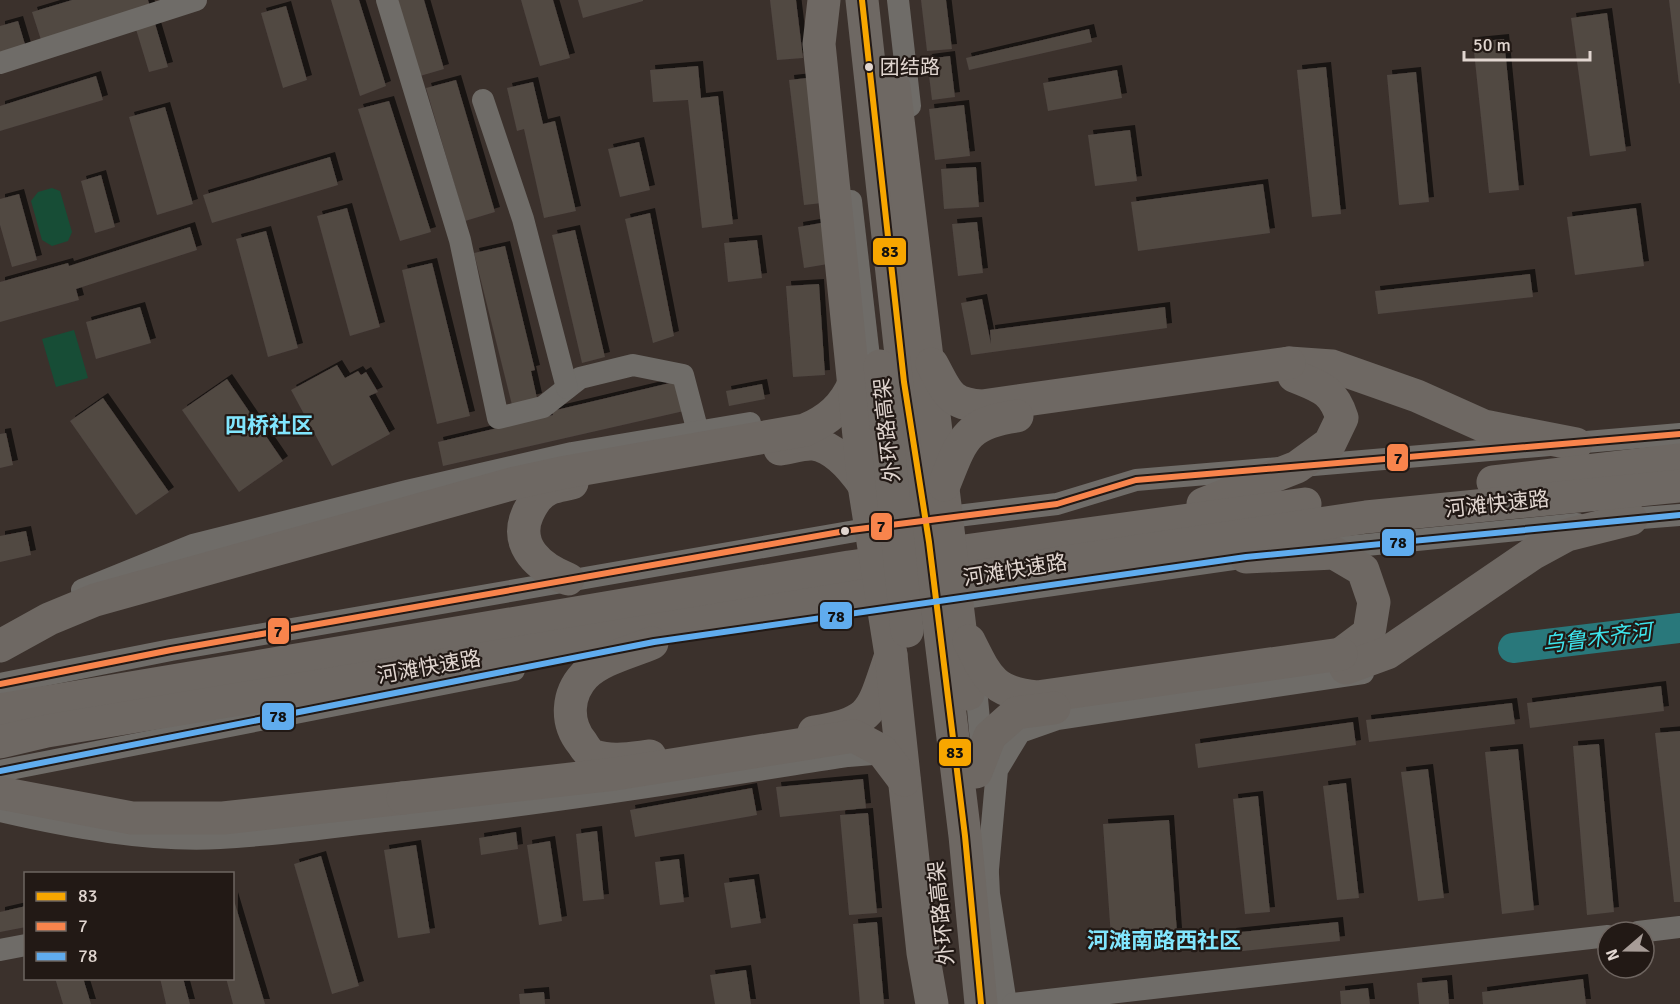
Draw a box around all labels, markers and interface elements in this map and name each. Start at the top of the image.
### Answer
scale bar [1464,24,1590,62]
text: 50 m [1473,34,1511,56]
place label: 团结路 [880,55,940,80]
marker: 团结路 [863,61,875,73]
line badge: 83 [872,237,907,266]
text: 83 [881,242,899,262]
street label: 外环路高架 [869,376,905,484]
district label: 四桥社区 [225,412,313,439]
line badge: 7 [1386,443,1409,472]
text: 7 [1394,449,1403,469]
street label: 河滩快速路 [1443,486,1551,522]
line badge: 7 [870,512,893,541]
text: 7 [877,517,886,537]
unlabelled marker [839,525,851,537]
line badge: 78 [1381,528,1415,557]
text: 78 [1389,533,1407,553]
street label: 河滩快速路 [961,549,1069,591]
line badge: 78 [819,601,853,630]
text: 78 [827,607,845,627]
line badge: 7 [267,617,290,645]
water label: 乌鲁木齐河 [1541,617,1657,658]
text: 7 [274,622,283,642]
street label: 河滩快速路 [375,645,483,689]
line badge: 78 [261,702,295,731]
text: 78 [269,707,287,727]
line badge: 83 [938,738,972,767]
text: 83 [946,743,964,763]
street label: 外环路高架 [923,859,959,967]
legend [24,872,234,980]
text: 83 [78,885,97,907]
text: 7 [78,915,88,937]
north arrow [1596,920,1656,980]
district label: 河滩南路西社区 [1087,927,1241,954]
text: 78 [78,945,97,967]
text: N [1602,946,1624,963]

